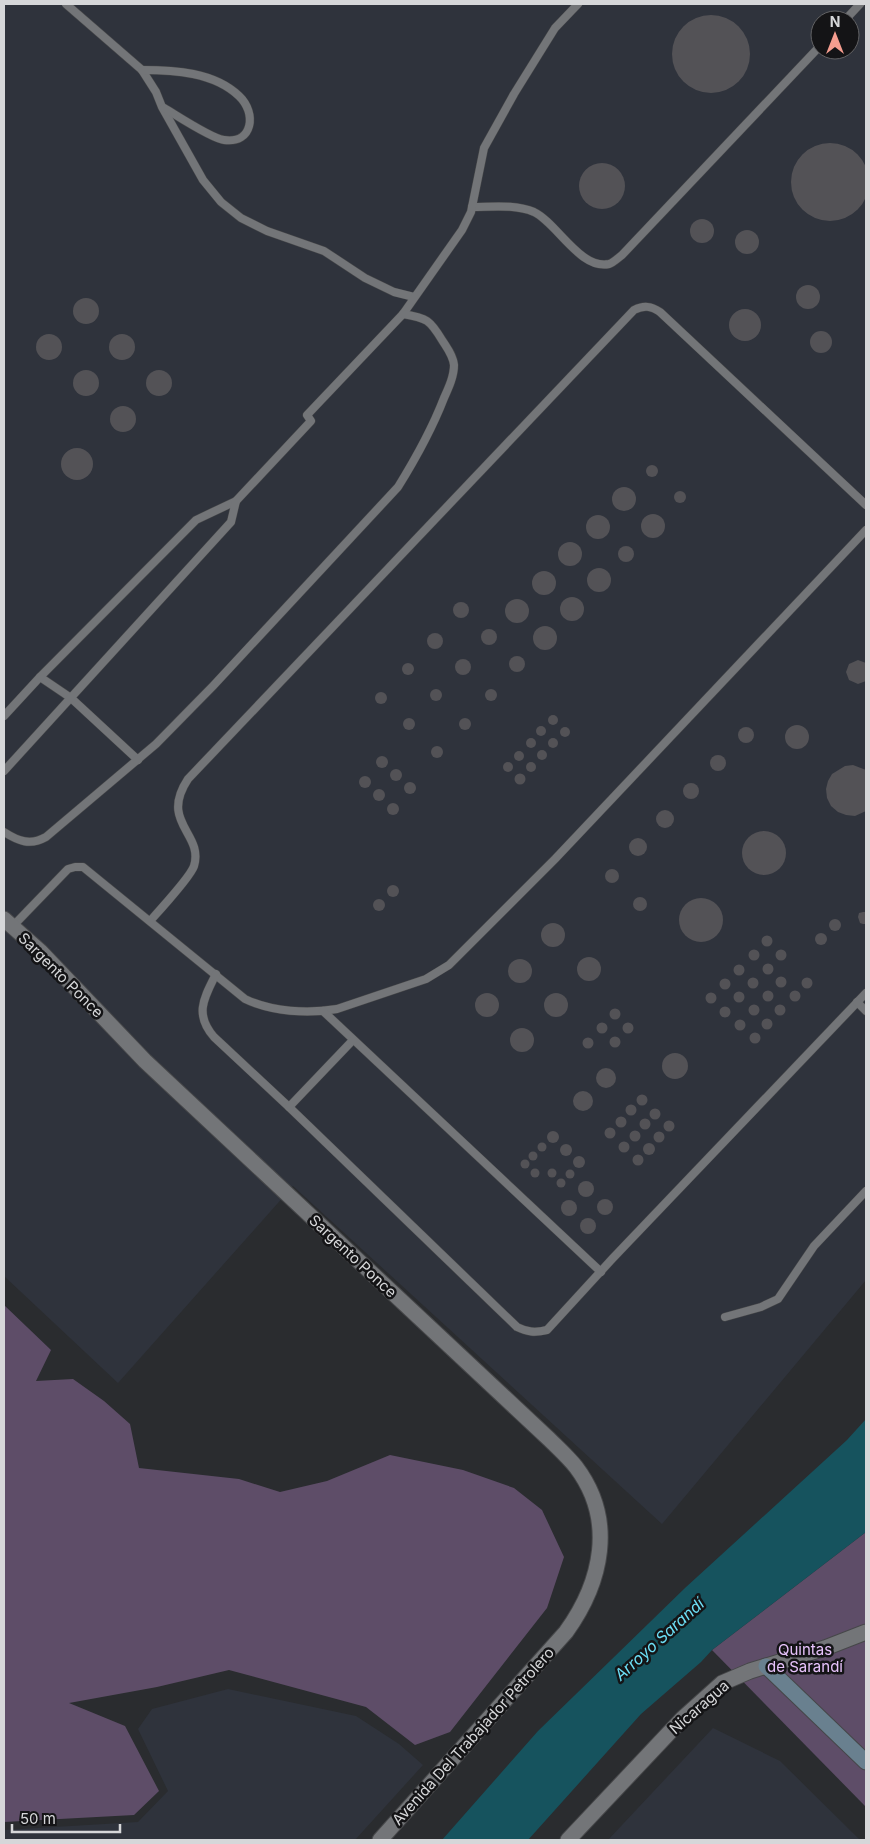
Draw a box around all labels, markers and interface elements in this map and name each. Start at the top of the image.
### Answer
north arrow [810,10,860,60]
text: N [830,13,840,30]
street label: Sargento Ponce [14,928,108,1022]
street label: Sargento Ponce [305,1211,401,1301]
water label: Arroyo Sarandí [609,1592,710,1685]
park label: Quintas de Sarandí [767,1640,843,1676]
street label: Avenida Del Trabajador Petrolero [388,1643,558,1829]
street label: Nicaragua [665,1676,733,1738]
scale bar [12,1802,120,1834]
text: 50 m [20,1809,56,1828]

